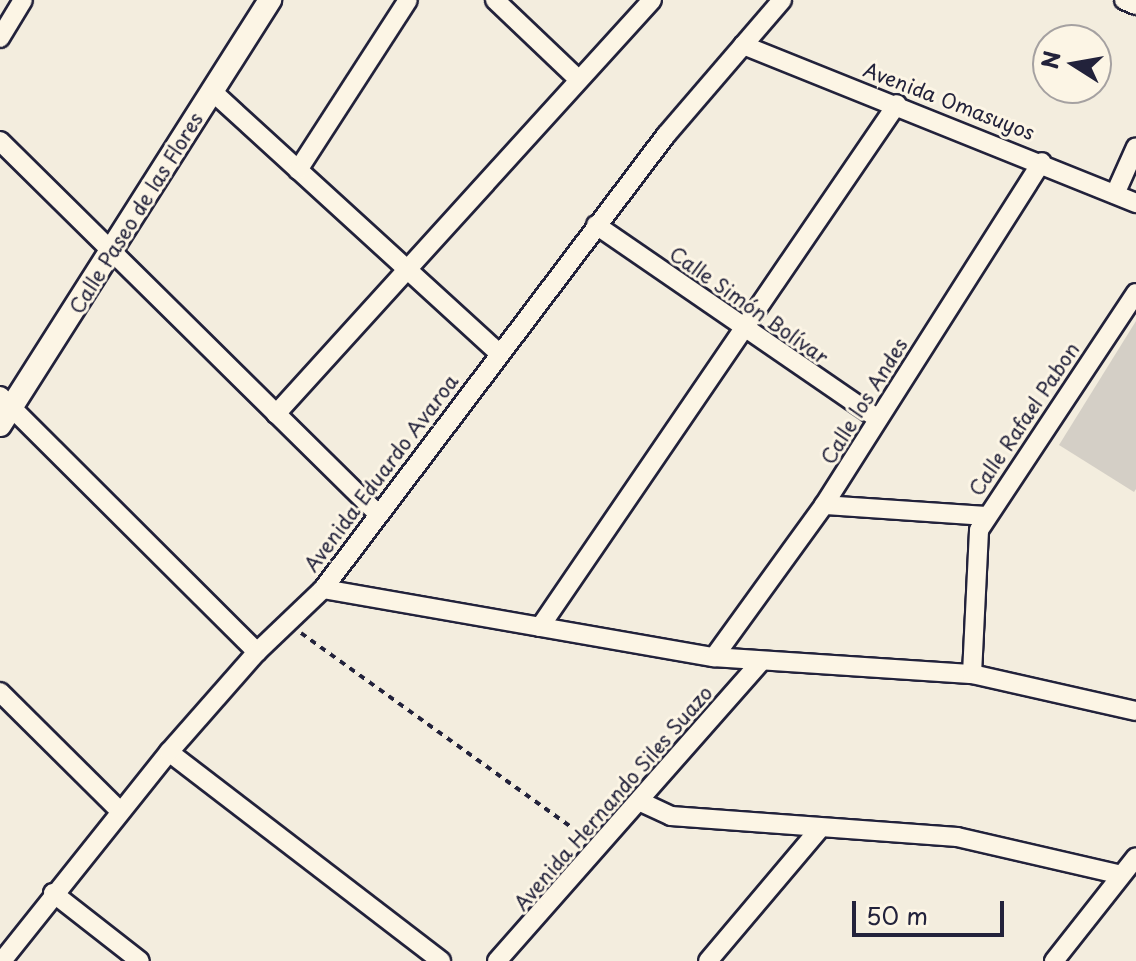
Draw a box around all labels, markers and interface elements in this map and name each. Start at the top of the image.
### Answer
north arrow [1032,24,1112,104]
text: N [1032,48,1068,71]
street label: Avenida Omasuyos [860,57,1038,145]
street label: Calle Paseo de las Flores [64,107,208,319]
street label: Calle Simón Bolívar [665,241,833,369]
street label: Calle los Andes [815,333,913,469]
street label: Calle Rafael Pabon [963,337,1085,501]
street label: Avenida Eduardo Avaroa [299,370,463,576]
street label: Avenida Hernando Siles Suazo [508,680,718,916]
scale bar [856,885,1008,935]
text: 50 m [866,897,928,933]

